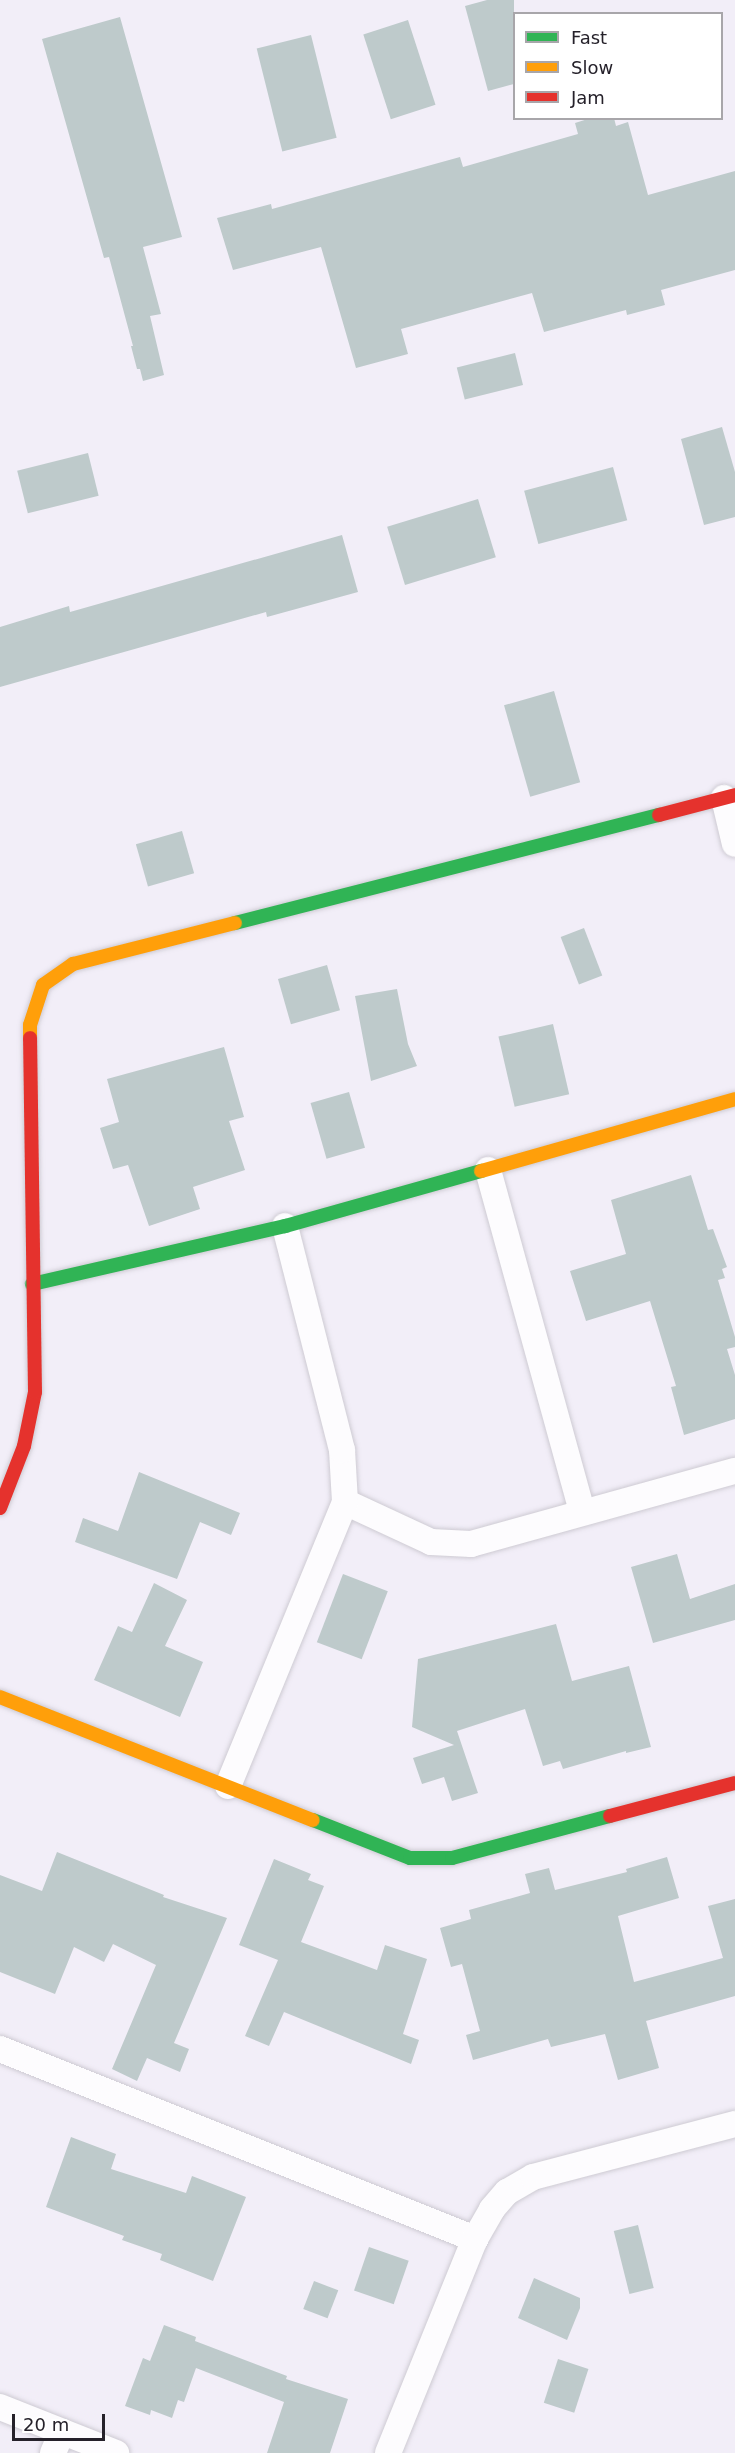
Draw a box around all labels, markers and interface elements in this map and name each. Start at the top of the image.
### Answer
legend [513,12,723,120]
text: Fast [571,27,607,48]
text: Slow [571,57,613,78]
text: Jam [571,87,605,108]
scale bar [15,2402,108,2440]
text: 20 m [23,2414,69,2435]

